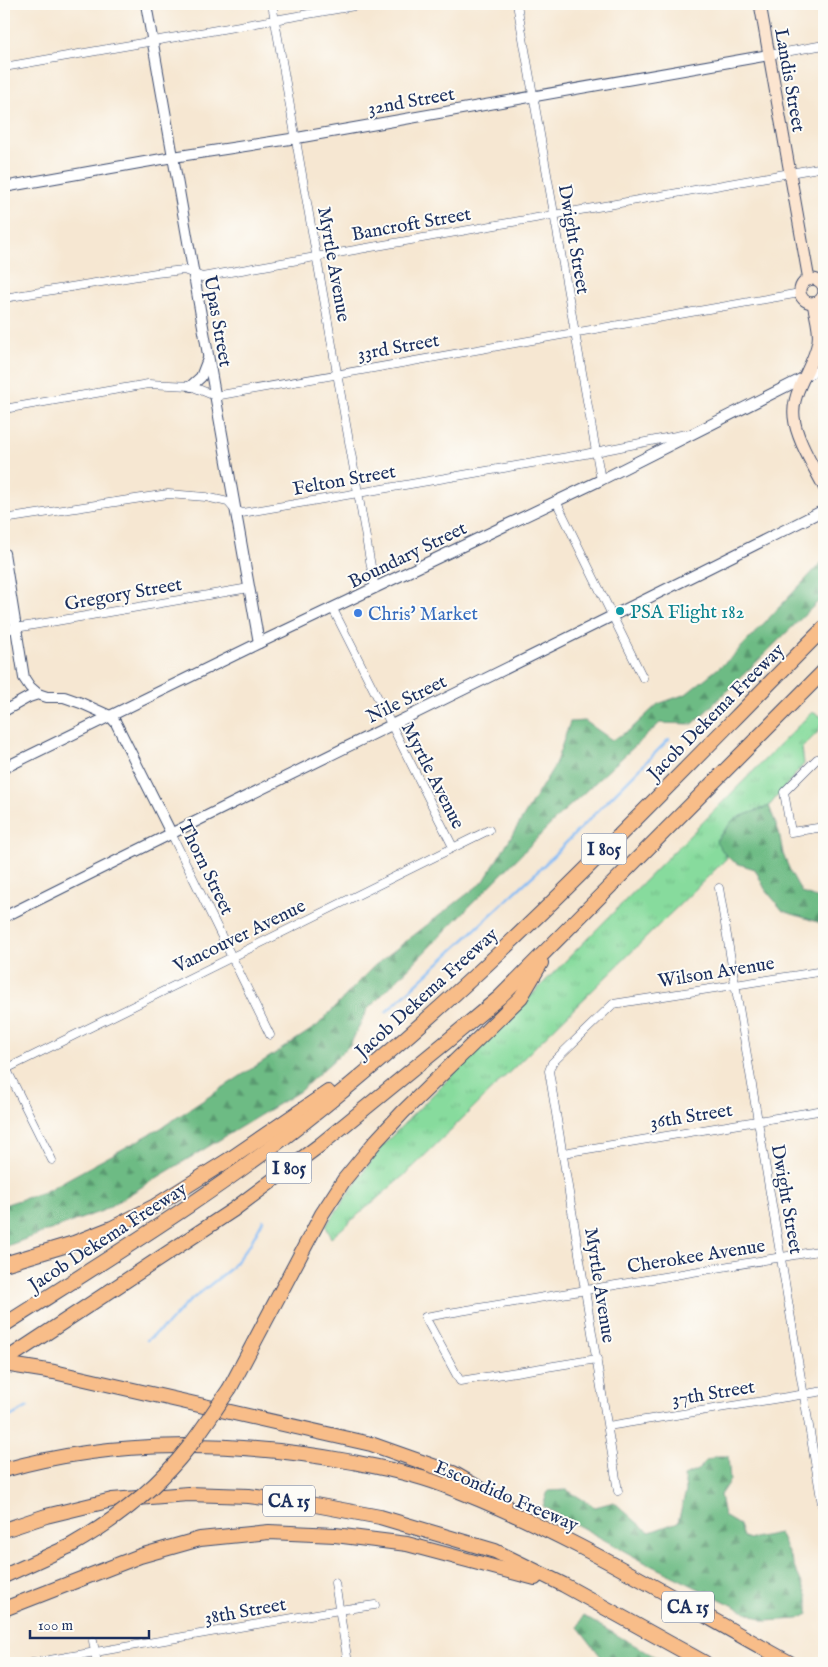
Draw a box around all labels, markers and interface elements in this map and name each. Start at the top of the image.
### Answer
street label: Landis Street [768,27,810,135]
street label: 32nd Street [366,82,457,121]
street label: Dwight Street [552,183,595,297]
street label: Bancroft Street [350,203,473,247]
street label: Myrtle Avenue [311,205,355,324]
street label: Upas Street [197,274,237,369]
street label: 33rd Street [356,329,442,367]
street label: Felton Street [291,460,398,502]
street label: Boundary Street [345,517,471,595]
street label: Gregory Street [63,573,184,617]
place label: PSA Flight 182 [630,601,745,625]
place label: Chris' Market [368,603,479,627]
marker: PSA Flight 182 [614,605,626,617]
marker: Chris' Market [352,607,364,619]
street label: Jacob Dekema Freeway [641,638,790,787]
street label: Nile Street [363,670,451,730]
street label: Myrtle Avenue [395,719,469,833]
street label: Thorn Street [172,817,239,920]
road number: I 805 [582,834,626,864]
street label: Vancouver Avenue [169,894,310,980]
street label: Jacob Dekema Freeway [349,923,504,1065]
street label: Wilson Avenue [656,952,777,994]
street label: 36th Street [648,1099,735,1135]
street label: Dwight Street [765,1143,808,1257]
road number: I 805 [266,1152,312,1184]
street label: Jacob Dekema Freeway [23,1177,192,1299]
street label: Myrtle Avenue [578,1226,620,1345]
street label: Cherokee Avenue [626,1234,767,1280]
street label: 37th Street [670,1375,757,1412]
street label: Escondido Freeway [431,1456,582,1538]
road number: CA 15 [263,1485,315,1516]
road number: CA 15 [662,1591,714,1622]
street label: 38th Street [203,1593,289,1631]
scale bar [30,1607,149,1639]
text: 100 m [38,1616,74,1635]

